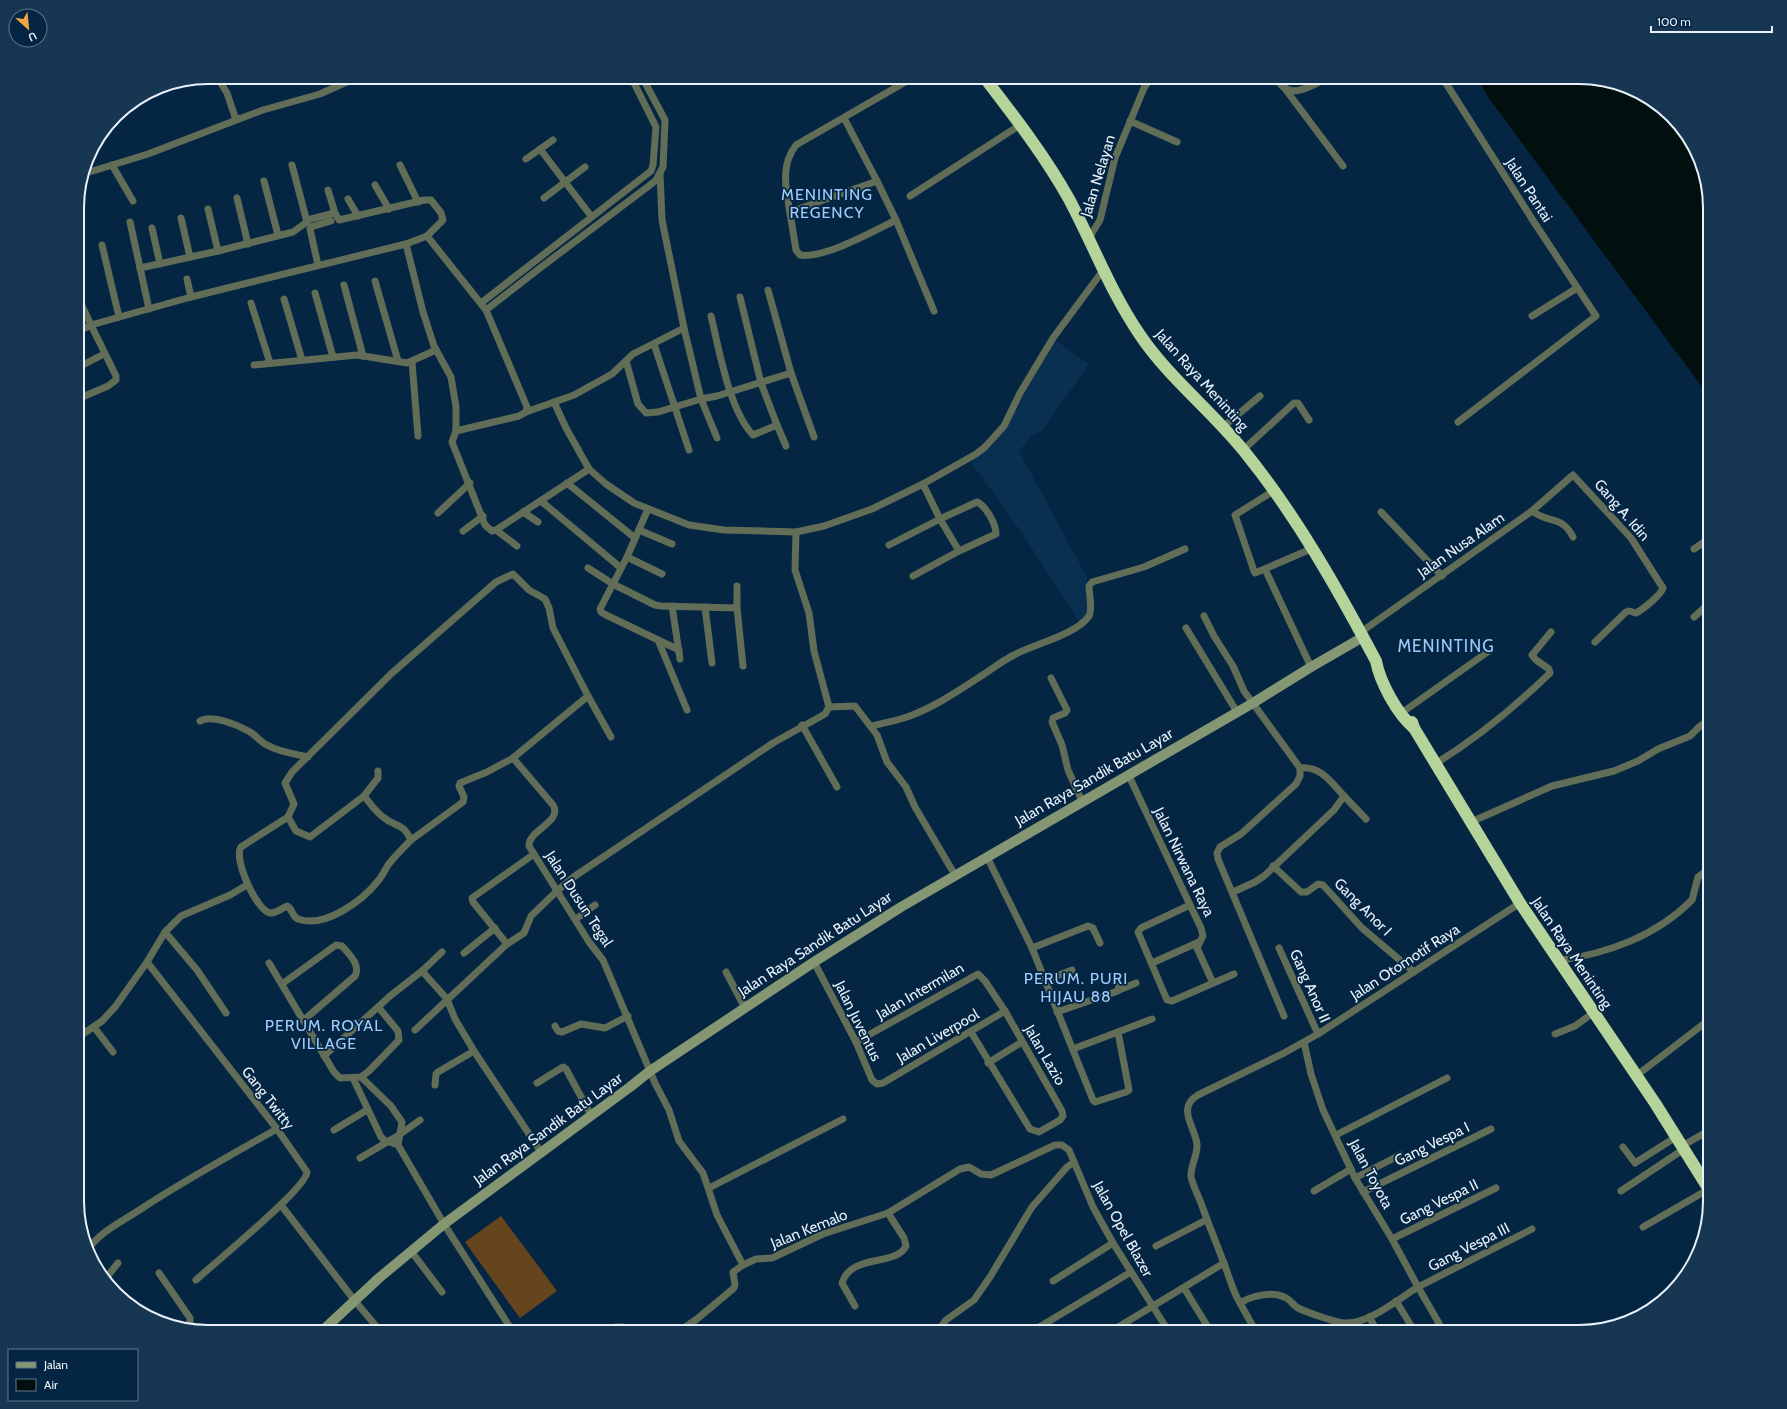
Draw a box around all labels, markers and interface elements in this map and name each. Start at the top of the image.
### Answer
north arrow [8,8,48,48]
scale bar [1651,8,1772,34]
text: 100 m [1657,14,1691,29]
text: U [26,29,39,45]
street label: Jalan Nelayan [1077,133,1119,220]
street label: Jalan Pantai [1501,154,1556,225]
district label: MENINTING REGENCY [781,185,873,222]
street label: Jalan Raya Meninting [1151,325,1253,435]
street label: Gang A. Idin [1590,476,1654,544]
street label: Jalan Nusa Alam [1413,509,1508,582]
district label: MENINTING [1397,636,1495,656]
street label: Jalan Raya Sandik Batu Layar [1011,724,1176,830]
street label: Jalan Nirwana Raya [1149,804,1219,920]
street label: Jalan Dusun Tegal [541,847,617,951]
street label: Gang Anor I [1330,874,1396,940]
street label: Jalan Raya Sandik Batu Layar [734,887,895,1001]
street label: Jalan Raya Meninting [1527,893,1616,1013]
street label: Jalan Otomotif Raya [1346,920,1464,1005]
street label: Gang Anor II [1286,947,1334,1025]
street label: Jalan Intermilan [872,959,967,1024]
district label: PERUM. PURI HIJAU 88 [1024,969,1128,1006]
street label: Jalan Juventus [830,977,885,1064]
street label: Jalan Liverpool [893,1005,983,1067]
district label: PERUM. ROYAL VILLAGE [265,1016,383,1053]
street label: Jalan Lazio [1020,1021,1069,1088]
street label: Gang Twitty [238,1063,298,1133]
street label: Jalan Raya Sandik Batu Layar [469,1069,626,1190]
street label: Gang Vespa I [1391,1118,1473,1170]
street label: Jalan Toyota [1345,1135,1397,1213]
street label: Gang Vespa II [1397,1175,1481,1229]
street label: Jalan Opel Blazer [1089,1177,1157,1280]
street label: Jalan Kemalo [767,1205,850,1253]
street label: Gang Vespa III [1425,1219,1513,1275]
legend [8,1349,138,1401]
text: Jalan [43,1357,68,1372]
text: Air [44,1377,58,1392]

